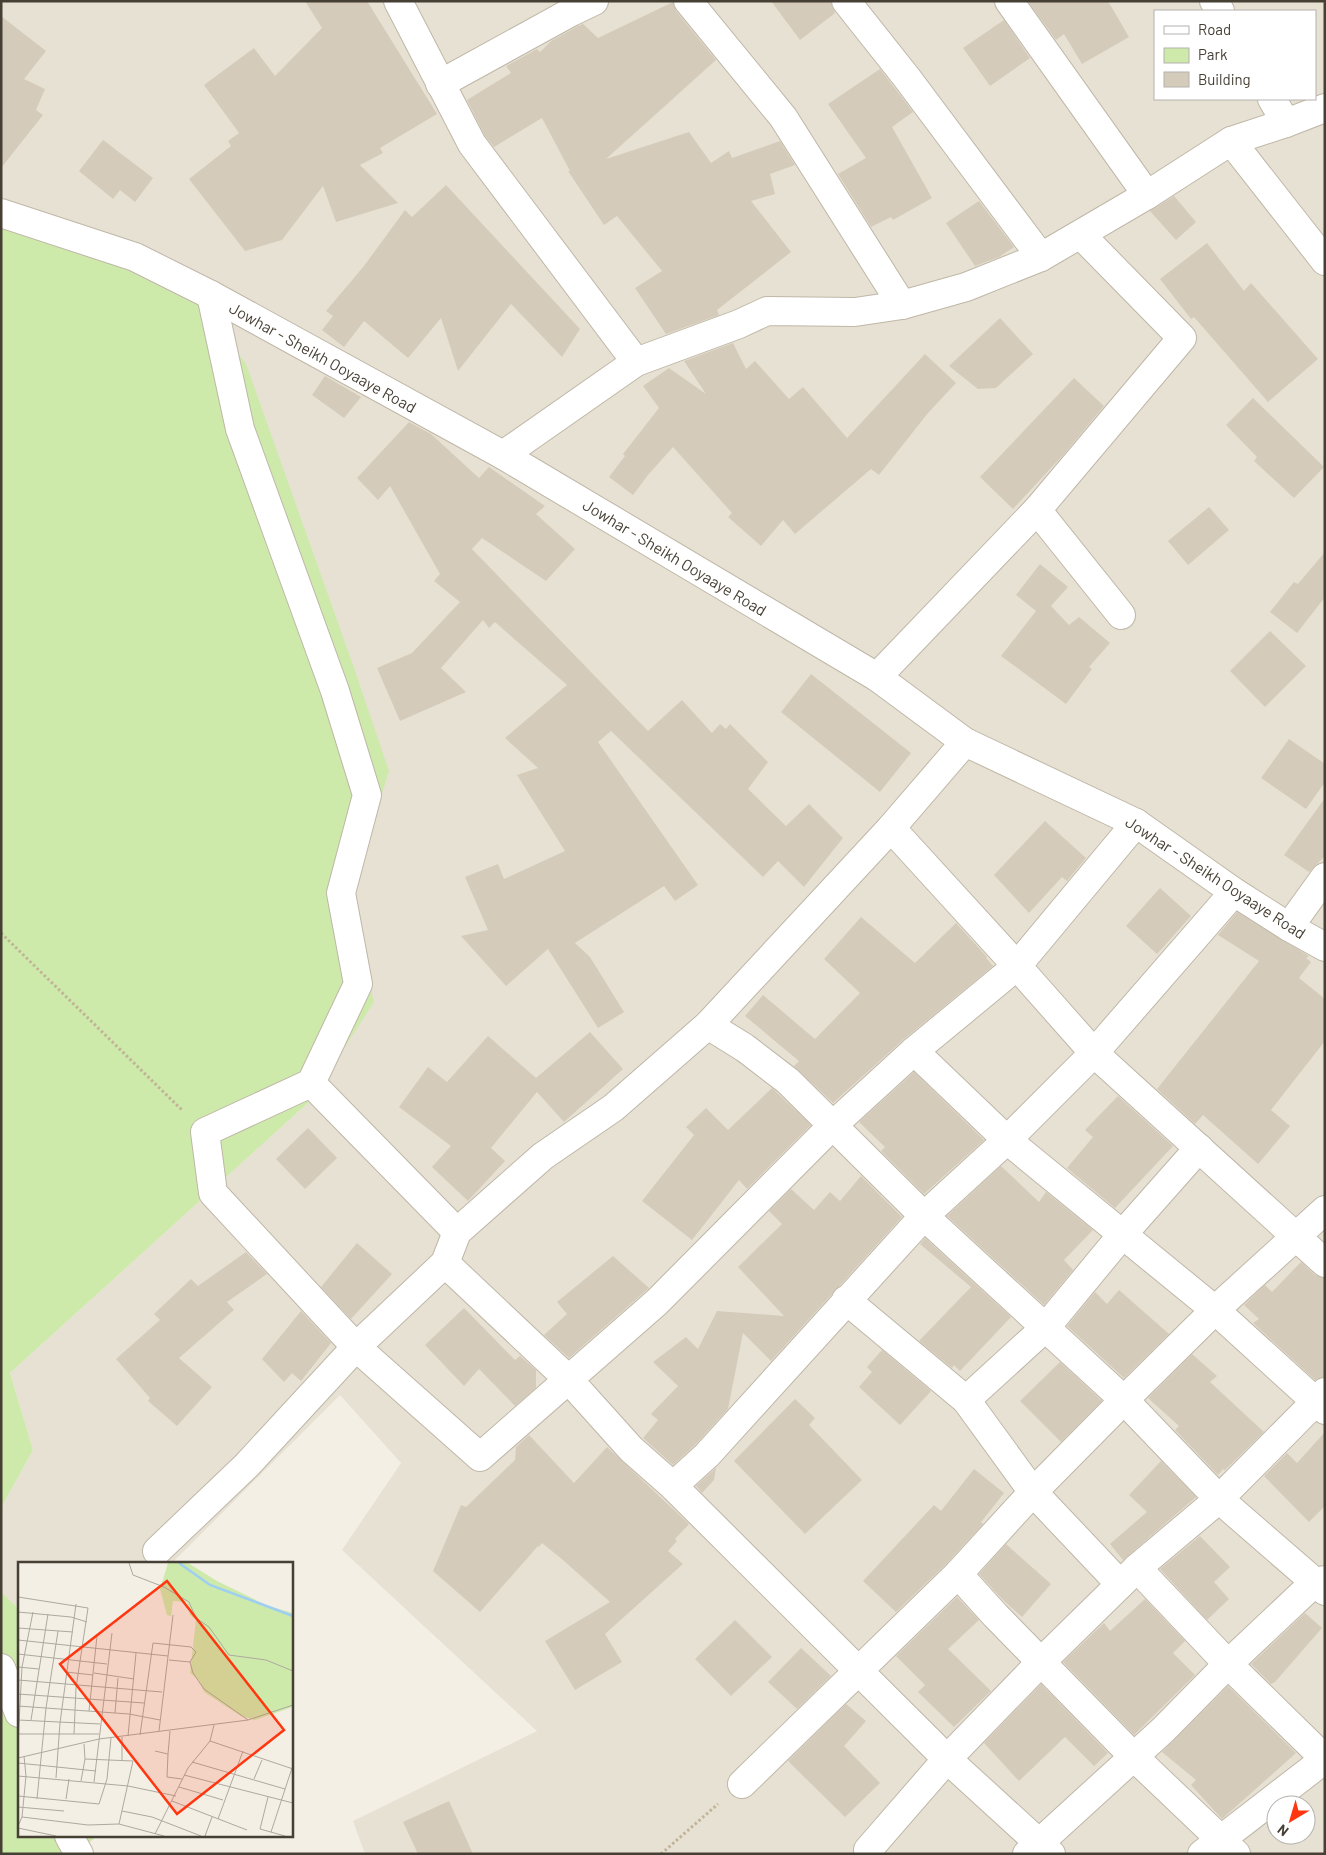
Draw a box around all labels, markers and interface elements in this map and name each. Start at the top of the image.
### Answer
legend [1154,10,1316,100]
text: Road [1198,20,1231,38]
text: Park [1198,45,1228,63]
text: Building [1198,70,1251,88]
street label: Jowhar - Sheikh Ooyaaye Road [226,298,420,416]
street label: Jowhar - Sheikh Ooyaaye Road [580,495,770,619]
street label: Jowhar - Sheikh Ooyaaye Road [1122,812,1310,942]
inset map [18,1562,292,1838]
north arrow [1266,1795,1316,1845]
text: N [1274,1821,1292,1840]

